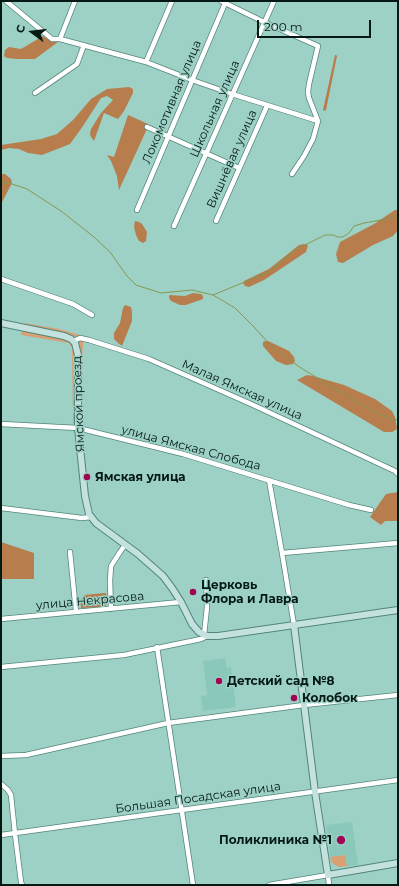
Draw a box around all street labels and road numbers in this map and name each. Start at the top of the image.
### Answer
street label: Локомотивная улица [139,38,205,166]
street label: Школьная улица [187,58,243,160]
street label: Вишнёвая улица [204,108,260,210]
street label: Ямской проезд [70,356,88,452]
street label: Малая Ямская улица [180,357,304,423]
street label: улица Ямская Слобода [120,422,262,474]
street label: улица Некрасова [35,589,145,613]
street label: Большая Посадская улица [114,779,282,817]

